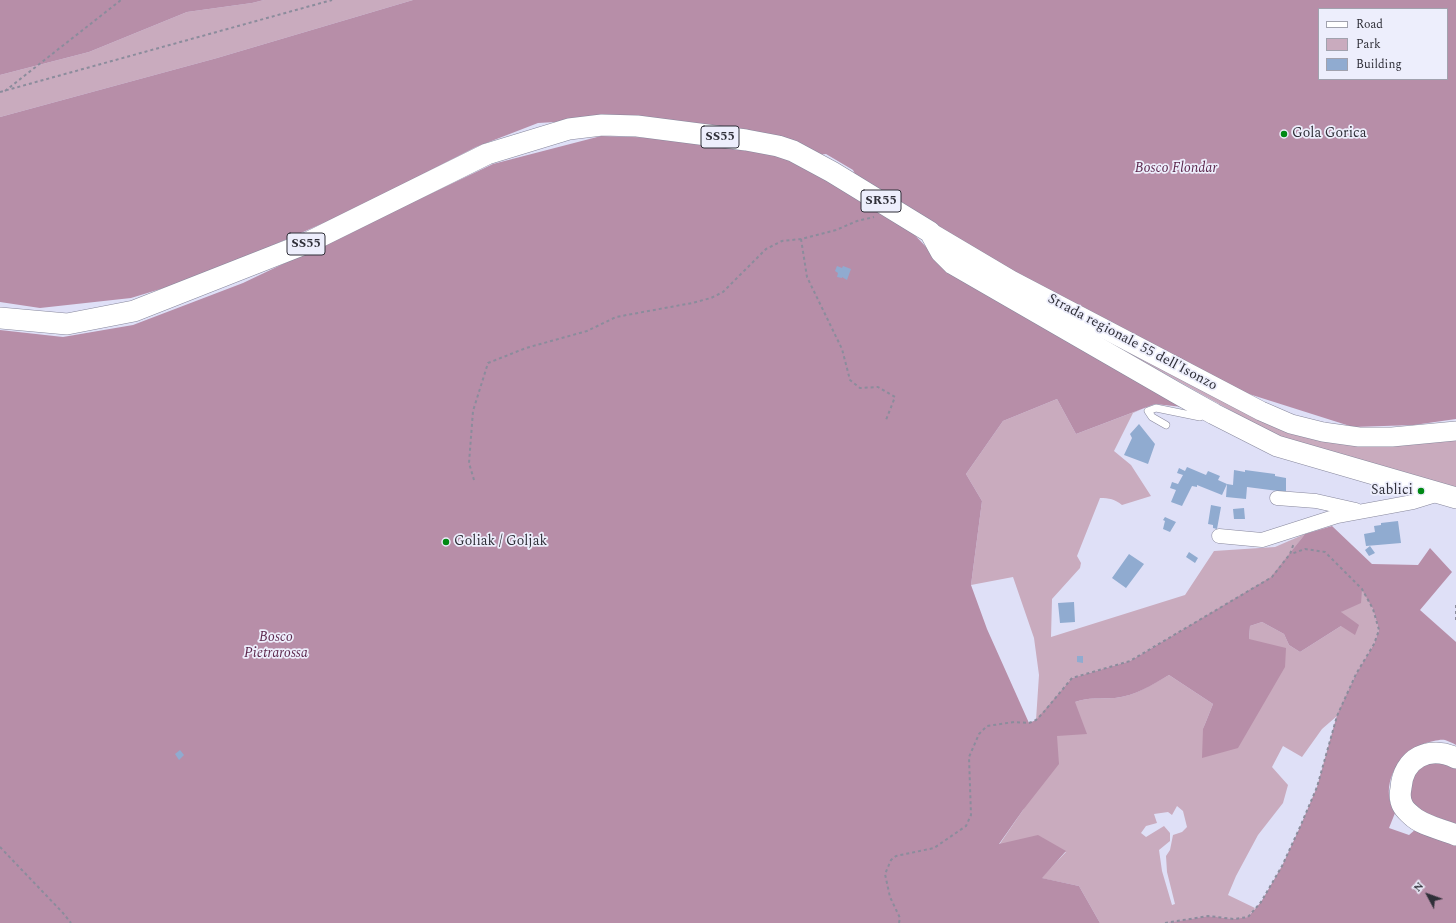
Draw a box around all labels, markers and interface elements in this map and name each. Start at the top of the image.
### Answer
legend [1318,8,1448,80]
text: Road [1356,15,1383,34]
text: Park [1356,35,1381,54]
text: Building [1356,55,1402,74]
road number: SS55 [701,126,739,148]
place label: Gola Gorica [1292,126,1367,142]
marker: Gola Gorica [1279,129,1289,139]
park label: Bosco Flondar [1135,161,1217,177]
road number: SR55 [861,190,901,212]
road number: SS55 [287,233,325,255]
street label: Strada regionale 55 dell'Isonzo [1044,291,1220,395]
place label: Sablici [1371,483,1413,499]
marker: Sablici [1416,486,1426,496]
place label: Goliak / Goljak [454,534,547,550]
marker: Goliak / Goljak [441,537,451,547]
park label: Bosco Pietrarossa [244,630,308,662]
north arrow [1408,875,1448,915]
text: N [1409,878,1428,896]

